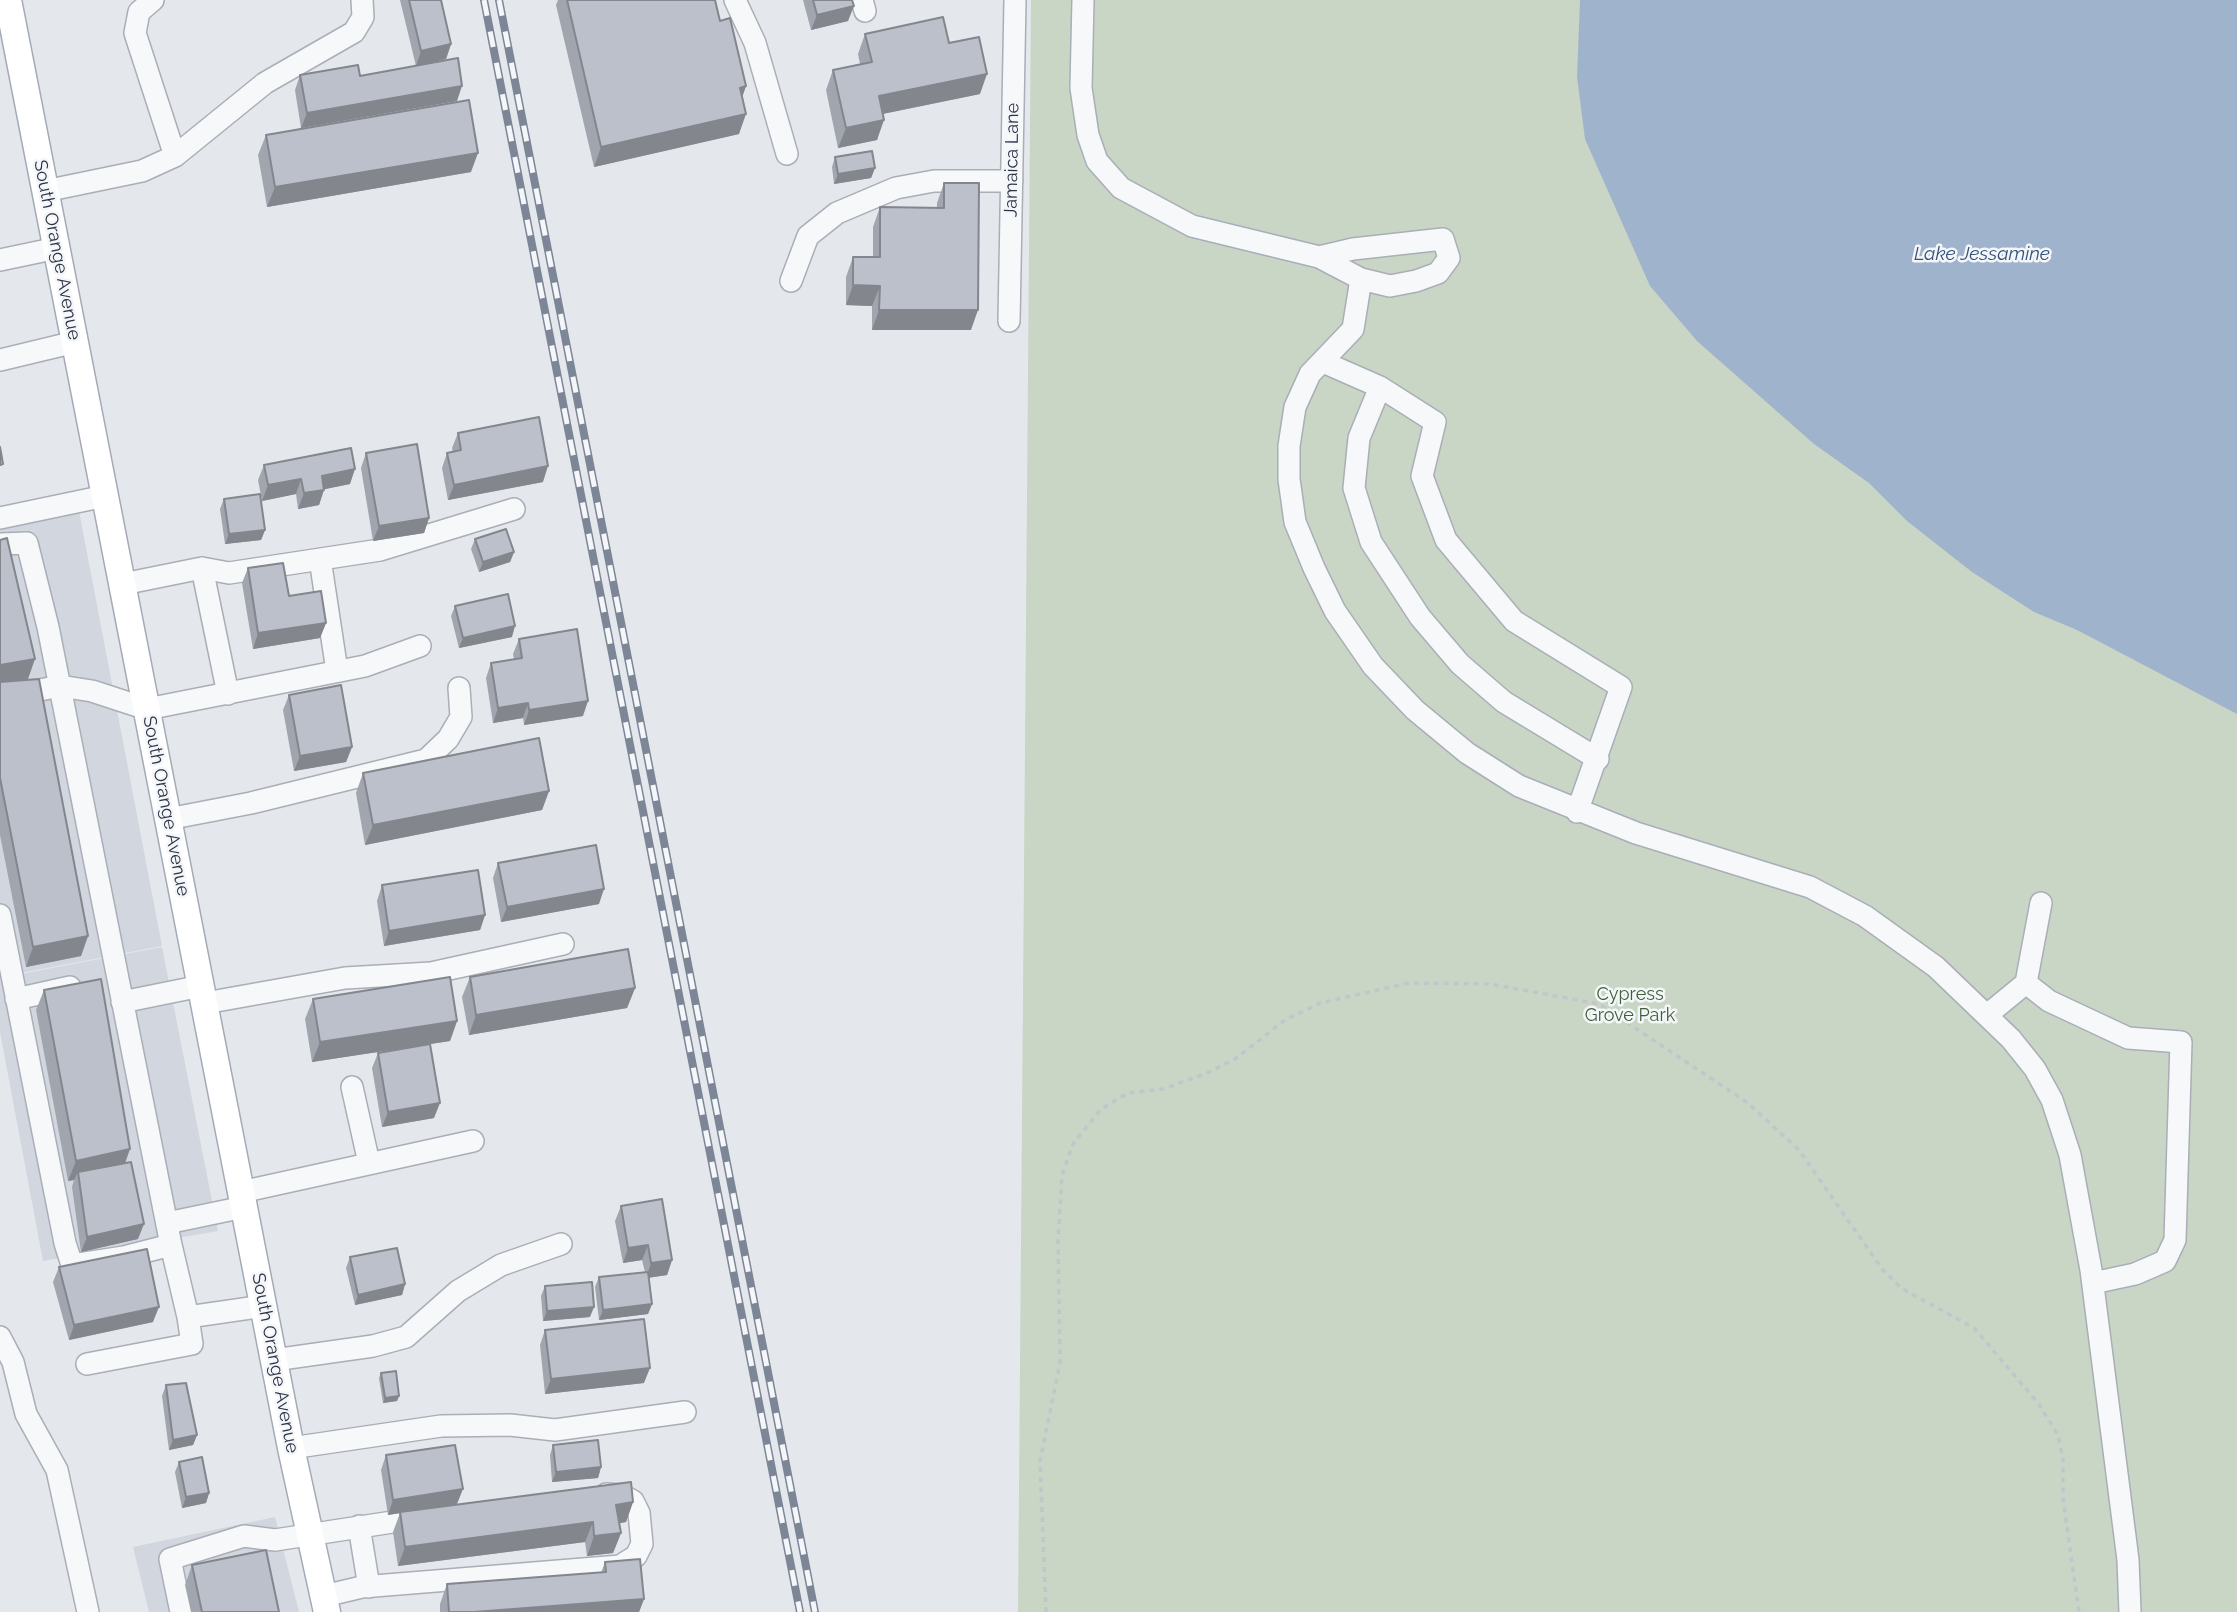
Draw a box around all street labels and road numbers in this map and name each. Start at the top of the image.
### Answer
street label: Jamaica Lane [1000,103,1024,217]
street label: South Orange Avenue [29,158,85,342]
street label: South Orange Avenue [138,714,194,898]
street label: South Orange Avenue [247,1271,303,1455]

